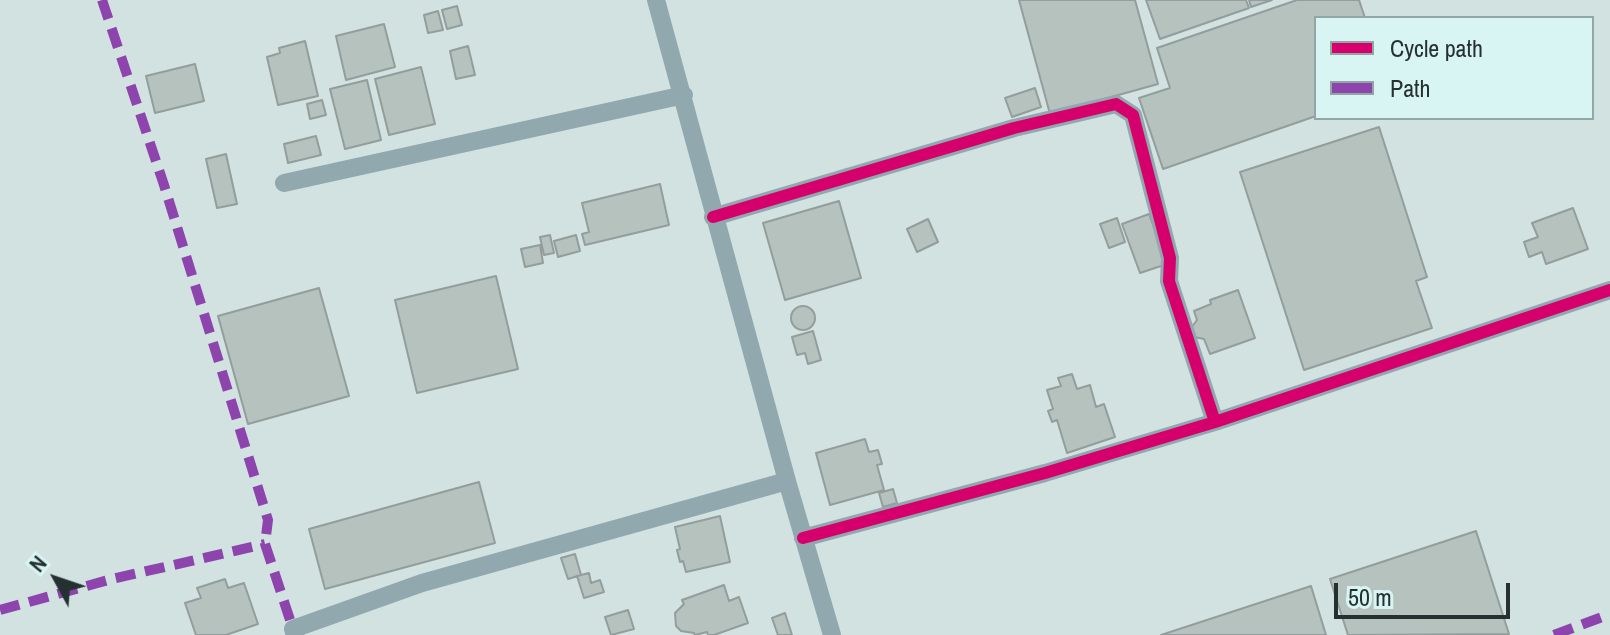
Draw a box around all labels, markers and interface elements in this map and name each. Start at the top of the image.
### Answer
legend [1314,16,1594,120]
text: Cycle path [1390,32,1483,64]
text: Path [1390,72,1431,104]
north arrow [16,539,96,619]
text: N [22,549,53,578]
scale bar [1338,567,1514,617]
text: 50 m [1348,581,1392,613]

